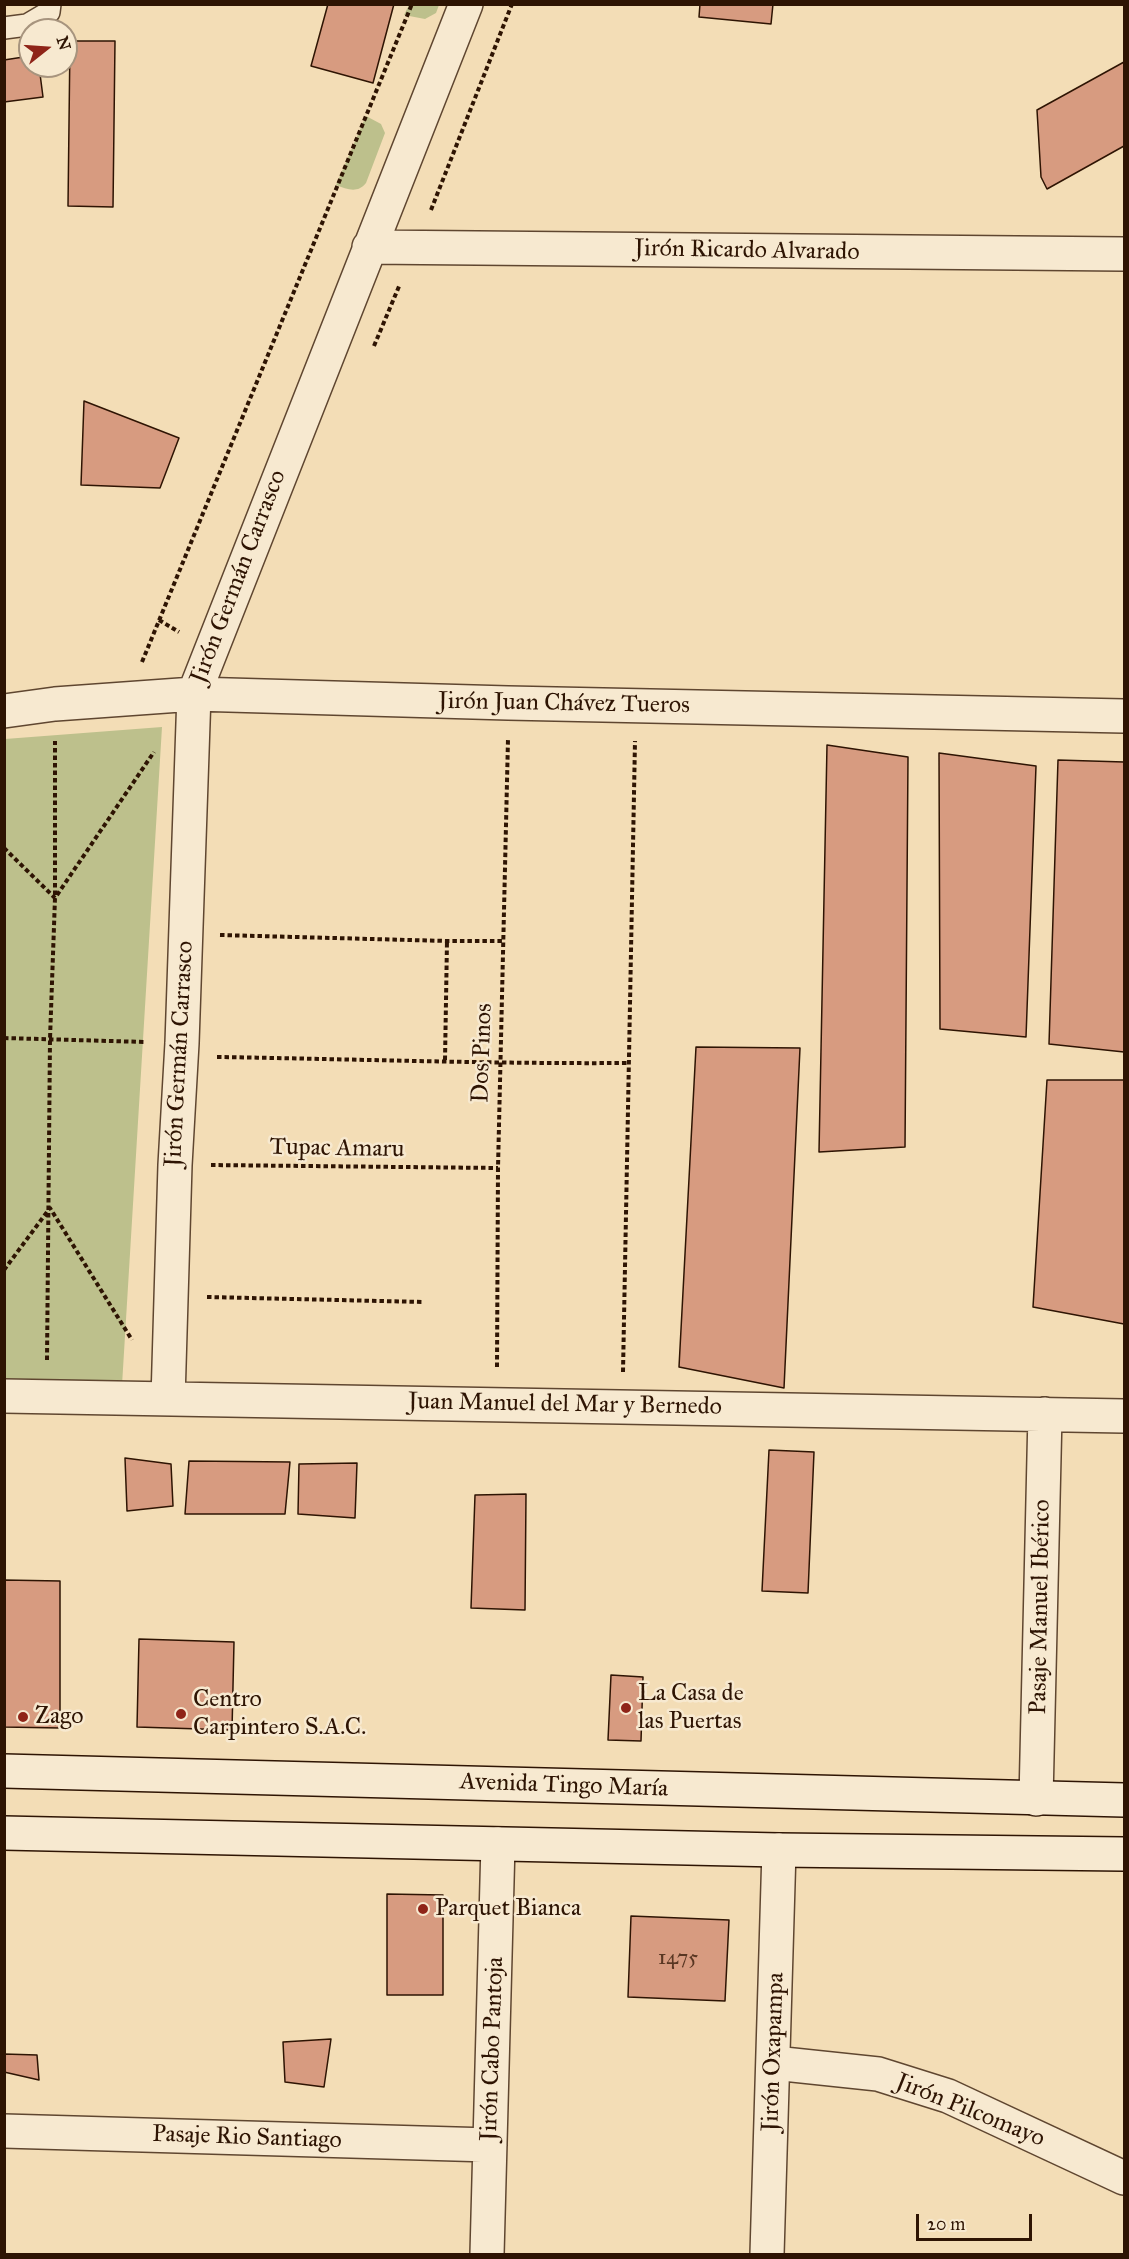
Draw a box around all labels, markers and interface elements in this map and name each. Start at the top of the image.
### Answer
north arrow [18,18,78,78]
text: N [53,34,75,52]
street label: Jirón Ricardo Alvarado [634,235,860,267]
street label: Jirón Germán Carrasco [185,466,293,688]
street label: Jirón Juan Chávez Tueros [438,687,690,721]
street label: Jirón Germán Carrasco [160,940,200,1168]
street label: Dos Pinos [467,1003,499,1103]
street label: Tupac Amaru [269,1133,405,1165]
street label: Juan Manuel del Mar y Bernedo [408,1388,722,1422]
street label: Pasaje Manuel Ibérico [1025,1499,1057,1715]
place label: La Casa de las Puertas [638,1680,744,1736]
place label: Centro Carpintero S.A.C. [193,1686,366,1742]
marker: La Casa de las Puertas [619,1701,633,1715]
place label: Zago [35,1703,84,1731]
marker: Centro Carpintero S.A.C. [174,1707,188,1721]
marker: Zago [16,1710,30,1724]
street label: Avenida Tingo María [459,1768,669,1804]
place label: Parquet Bianca [435,1895,581,1923]
marker: Parquet Bianca [416,1902,430,1916]
house number: 1475 [658,1946,698,1972]
street label: Jirón Cabo Pantoja [475,1956,511,2142]
street label: Jirón Oxapampa [757,1972,791,2132]
street label: Jirón Pilcomayo [891,2068,1049,2154]
street label: Pasaje Rio Santiago [152,2120,342,2156]
scale bar [919,2202,1034,2240]
text: 20 m [927,2213,965,2235]

